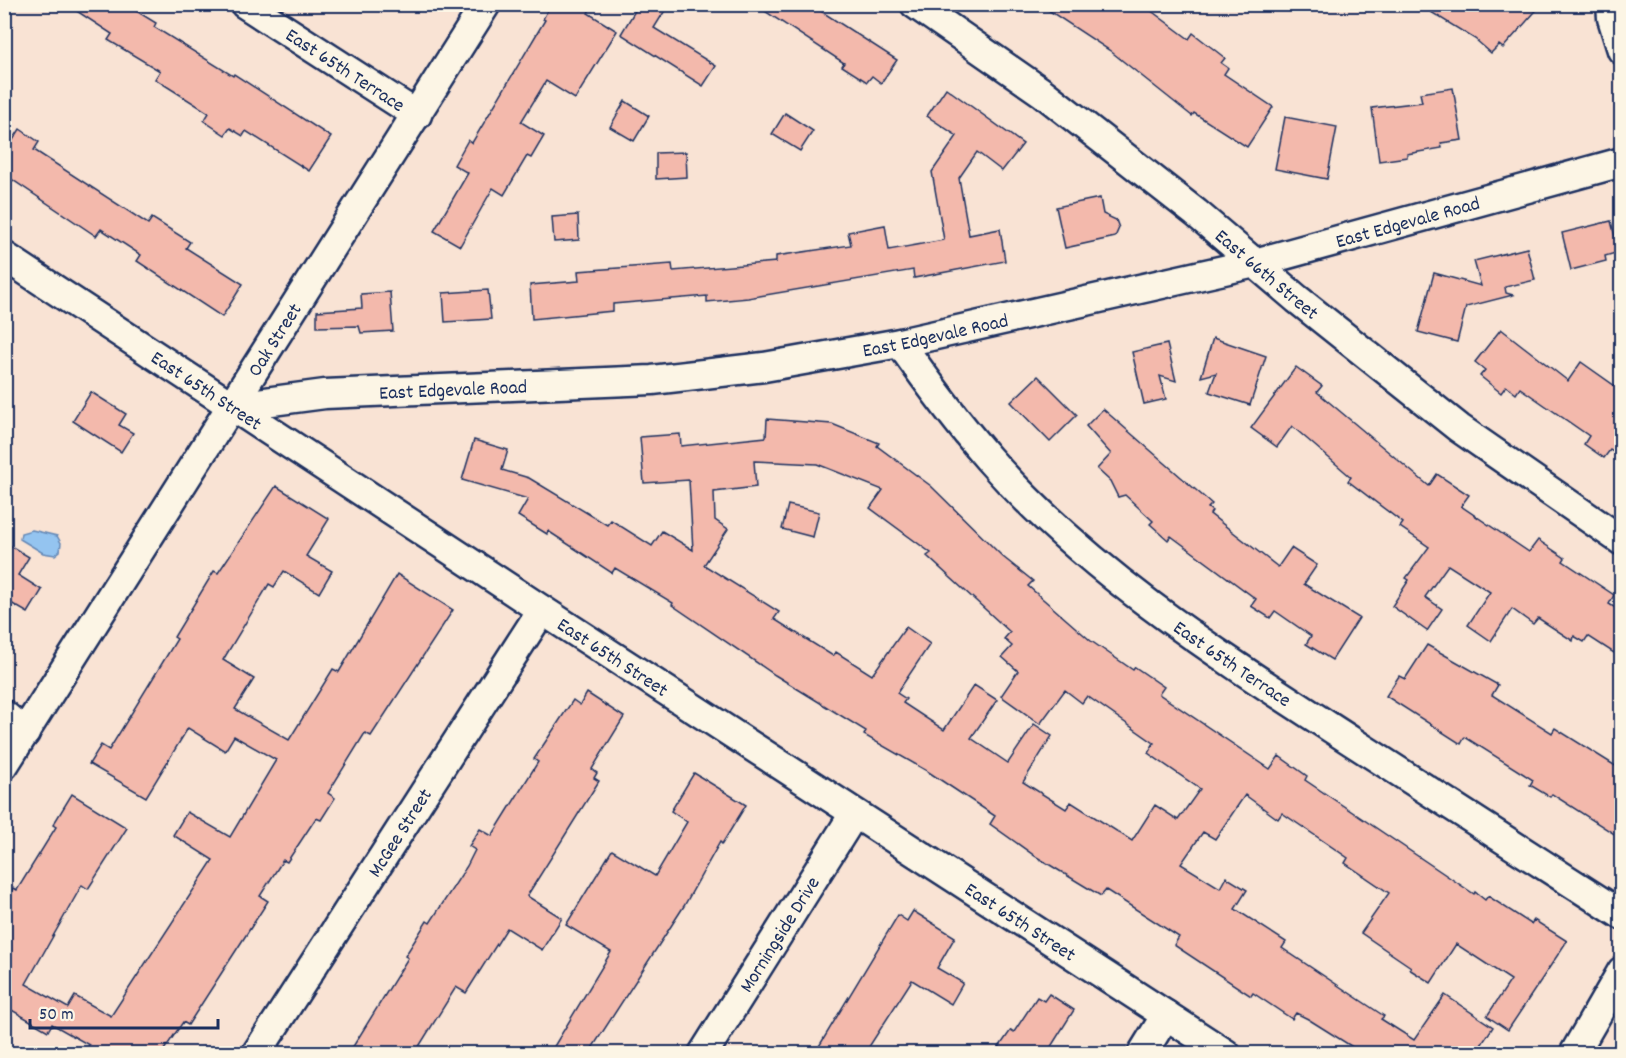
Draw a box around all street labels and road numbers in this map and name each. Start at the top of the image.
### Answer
street label: East 65th Terrace [279,23,410,121]
street label: East Edgevale Road [1333,191,1483,257]
street label: East 66th Street [1207,224,1324,328]
street label: Oak Street [242,299,310,383]
street label: East Edgevale Road [861,308,1011,366]
street label: East 65th Street [144,345,266,439]
street label: East Edgevale Road [379,374,528,409]
street label: East 65th Street [550,612,673,705]
street label: East 65th Terrace [1166,615,1296,715]
street label: McGee Street [362,784,441,884]
street label: Morningside Drive [734,872,828,999]
street label: East 65th Street [958,877,1081,970]

